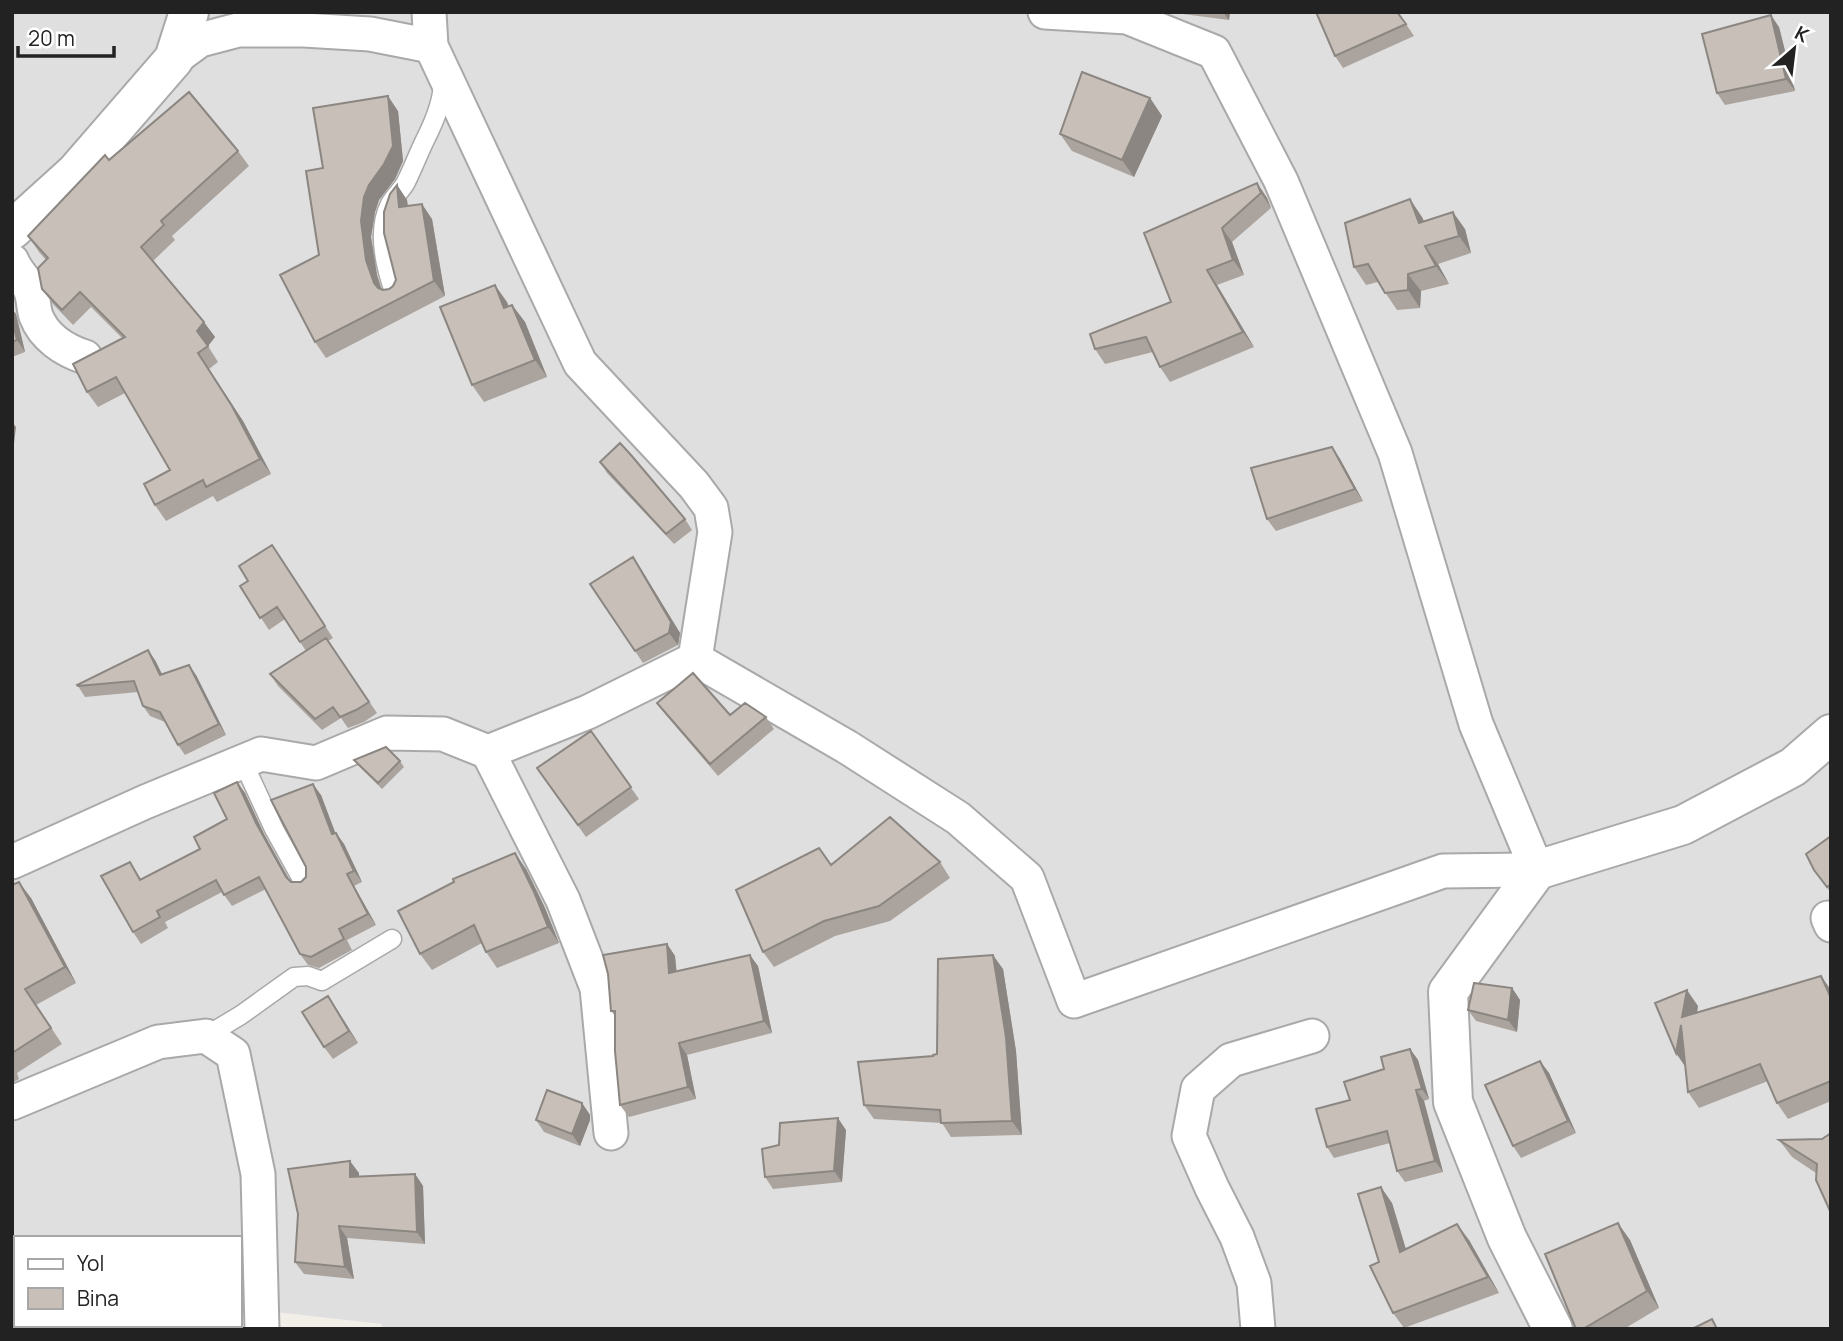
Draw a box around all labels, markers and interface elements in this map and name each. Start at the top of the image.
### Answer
scale bar [18,14,114,58]
north arrow [1759,14,1829,84]
text: K [1790,20,1814,49]
text: 20 m [28,24,75,52]
legend [14,1236,242,1327]
text: Yol [77,1249,104,1277]
text: Bina [77,1284,119,1312]

